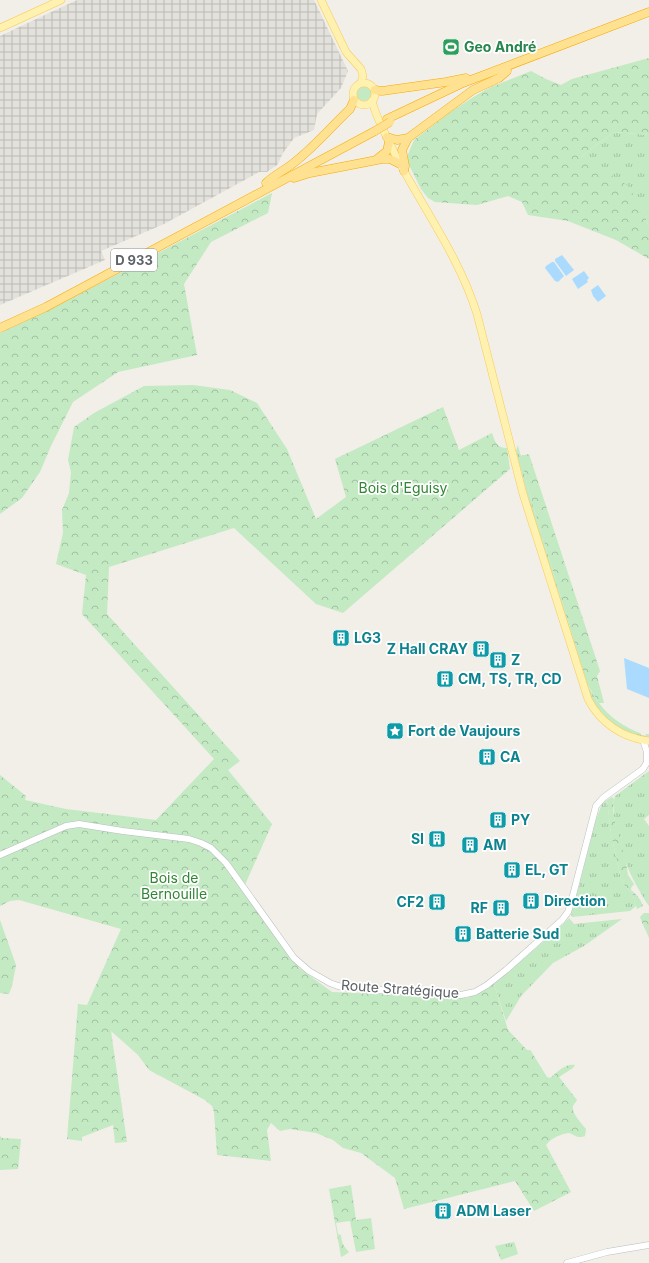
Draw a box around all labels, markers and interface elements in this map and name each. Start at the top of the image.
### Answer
sports icon: Geo André [441,37,461,57]
place label: Geo André [464,38,536,55]
road number: D 933 [111,249,157,271]
park label: Bois d'Eguisy [359,479,448,496]
building icon: LG3 [331,628,351,648]
place label: LG3 [354,629,381,646]
building icon: Z Hall CRAY [471,639,491,659]
place label: Z Hall CRAY [387,640,468,657]
building icon: Z [488,650,508,670]
place label: Z [511,651,520,668]
building icon: CM, TS, TR, CD [435,669,455,689]
place label: CM, TS, TR, CD [458,670,562,687]
place icon: Fort de Vaujours [385,721,405,741]
place label: Fort de Vaujours [408,722,521,739]
building icon: CA [477,747,497,767]
place label: CA [500,748,521,765]
building icon: PY [488,810,508,830]
place label: PY [511,811,530,828]
building icon: SI [427,829,447,849]
place label: SI [411,830,424,847]
building icon: AM [460,835,480,855]
place label: AM [483,836,507,853]
building icon: EL, GT [502,860,522,880]
place label: EL, GT [525,861,568,878]
park label: Bois de Bernouille [141,869,207,902]
building icon: Direction [521,891,541,911]
building icon: CF2 [427,892,447,912]
place label: Direction [544,892,606,909]
place label: CF2 [397,893,424,910]
building icon: RF [491,898,511,918]
place label: RF [471,899,488,916]
building icon: Batterie Sud [453,924,473,944]
place label: Batterie Sud [476,925,559,942]
street label: Route Stratégique [340,976,460,1001]
building icon: ADM Laser [433,1201,453,1221]
place label: ADM Laser [456,1202,531,1219]

